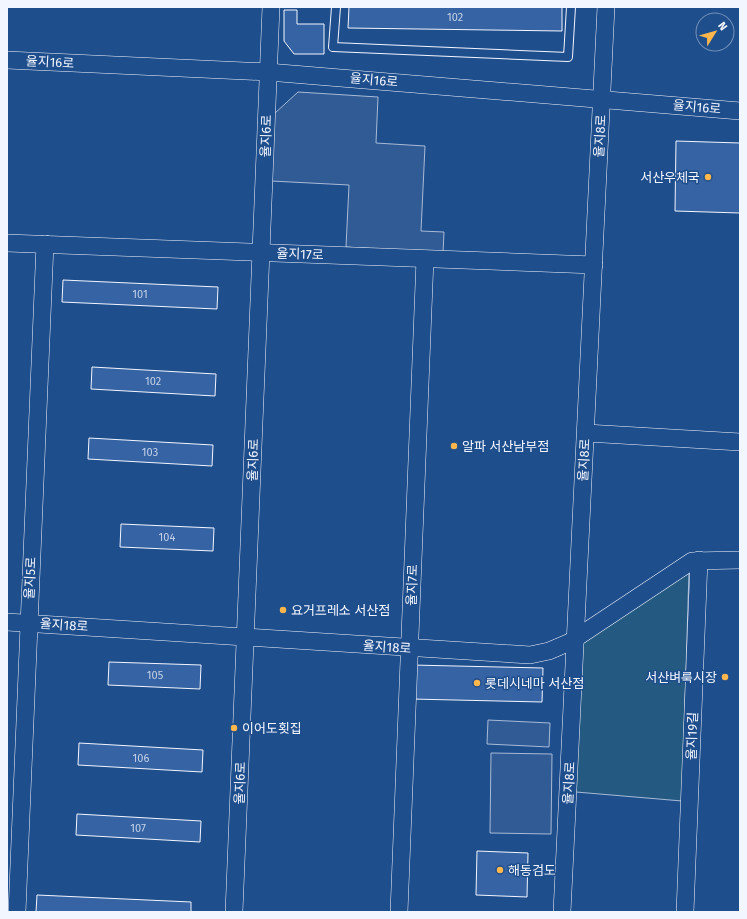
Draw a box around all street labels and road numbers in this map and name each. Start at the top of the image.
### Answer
street label: 율지16로 [25,53,75,71]
street label: 율지16로 [349,70,399,90]
street label: 율지16로 [672,97,722,117]
street label: 율지6로 [258,114,274,158]
street label: 율지8로 [591,114,609,158]
street label: 율지17로 [276,246,324,262]
street label: 율지6로 [245,438,261,482]
street label: 율지8로 [575,438,593,482]
street label: 율지5로 [21,556,39,600]
street label: 율지7로 [404,564,420,606]
street label: 율지18로 [39,616,89,634]
street label: 율지18로 [362,638,412,656]
street label: 율지19길 [684,712,700,760]
street label: 율지6로 [232,761,248,805]
street label: 율지8로 [560,761,578,805]

